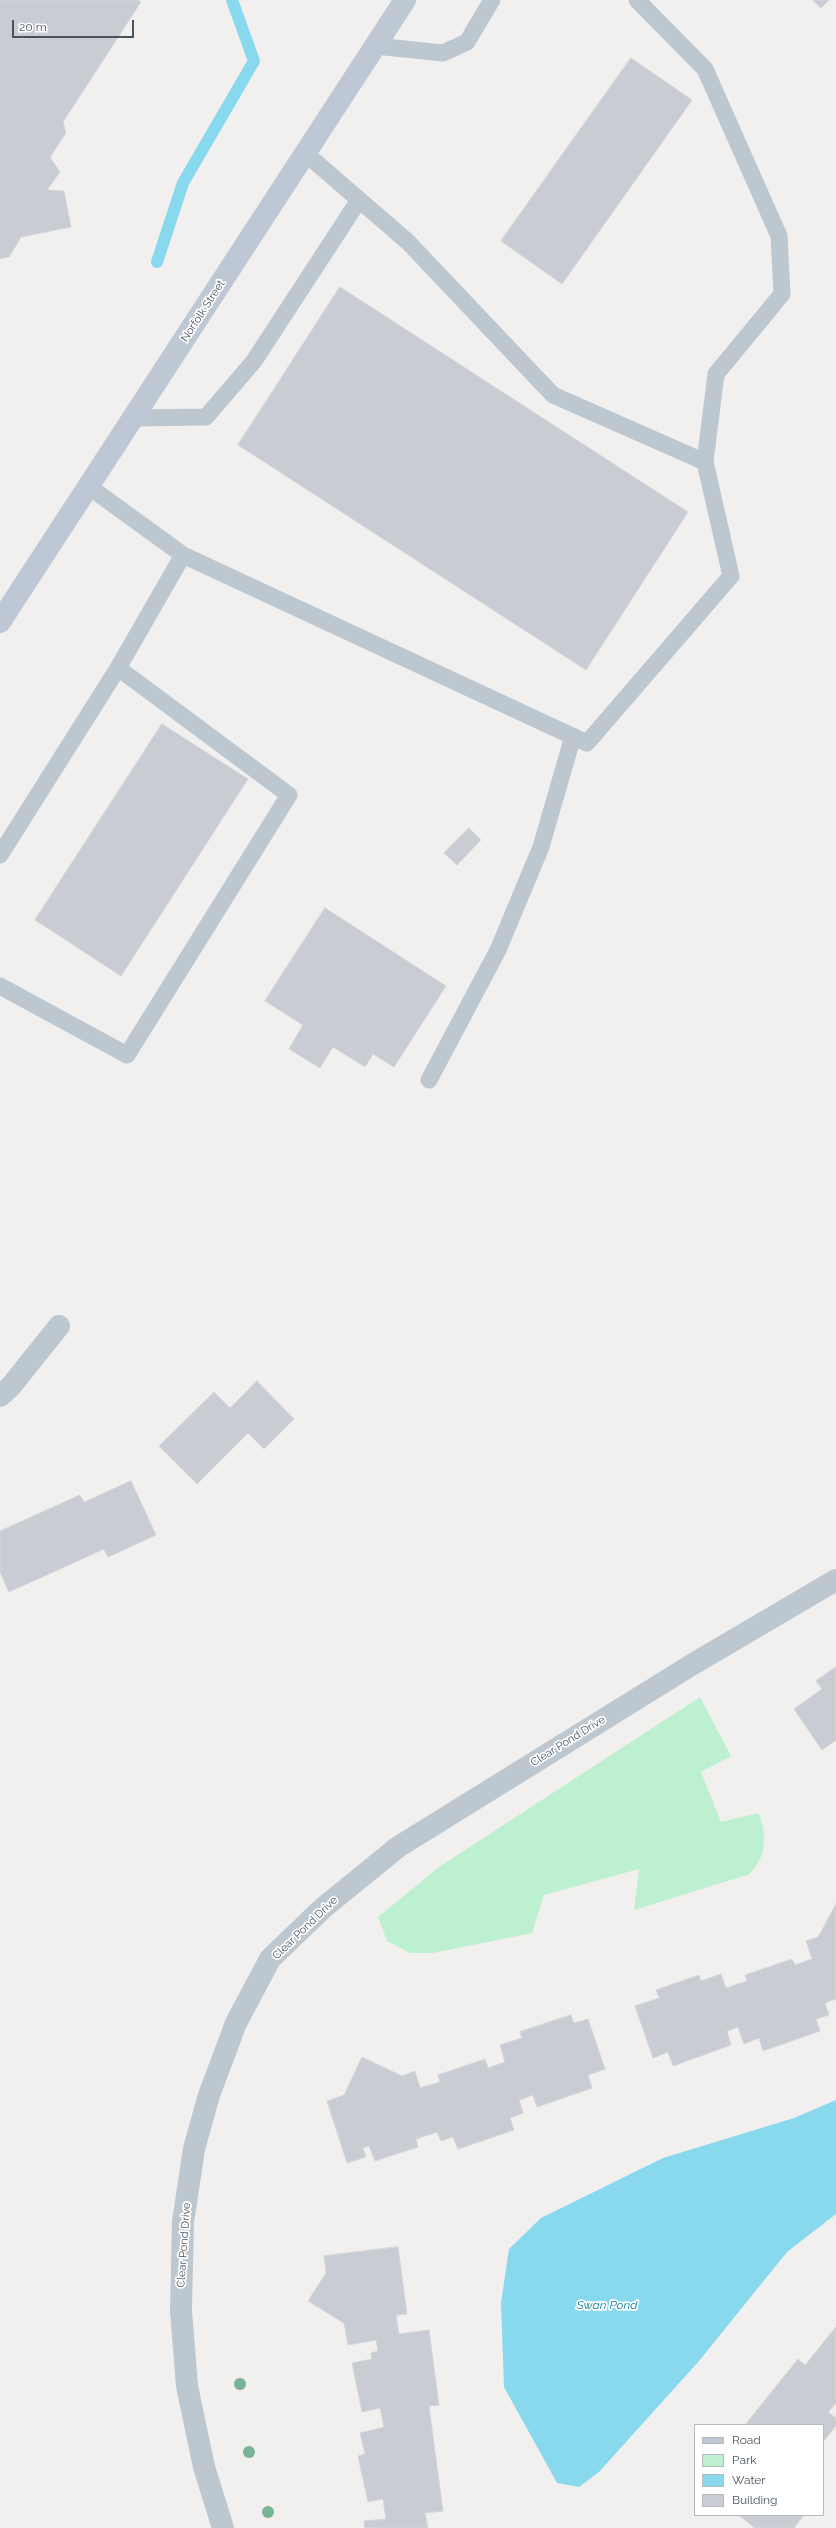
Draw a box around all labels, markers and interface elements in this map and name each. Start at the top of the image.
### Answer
scale bar [14,12,136,38]
text: 20 m [19,20,47,34]
street label: Norfolk Street [178,278,228,344]
street label: Clear Pond Drive [528,1713,608,1769]
street label: Clear Pond Drive [270,1894,340,1962]
street label: Clear Pond Drive [174,2202,194,2288]
water label: Swan Pond [577,2298,637,2312]
legend [694,2424,824,2516]
text: Road [732,2433,761,2447]
text: Park [732,2453,757,2467]
text: Water [732,2473,766,2487]
text: Building [732,2493,778,2507]

